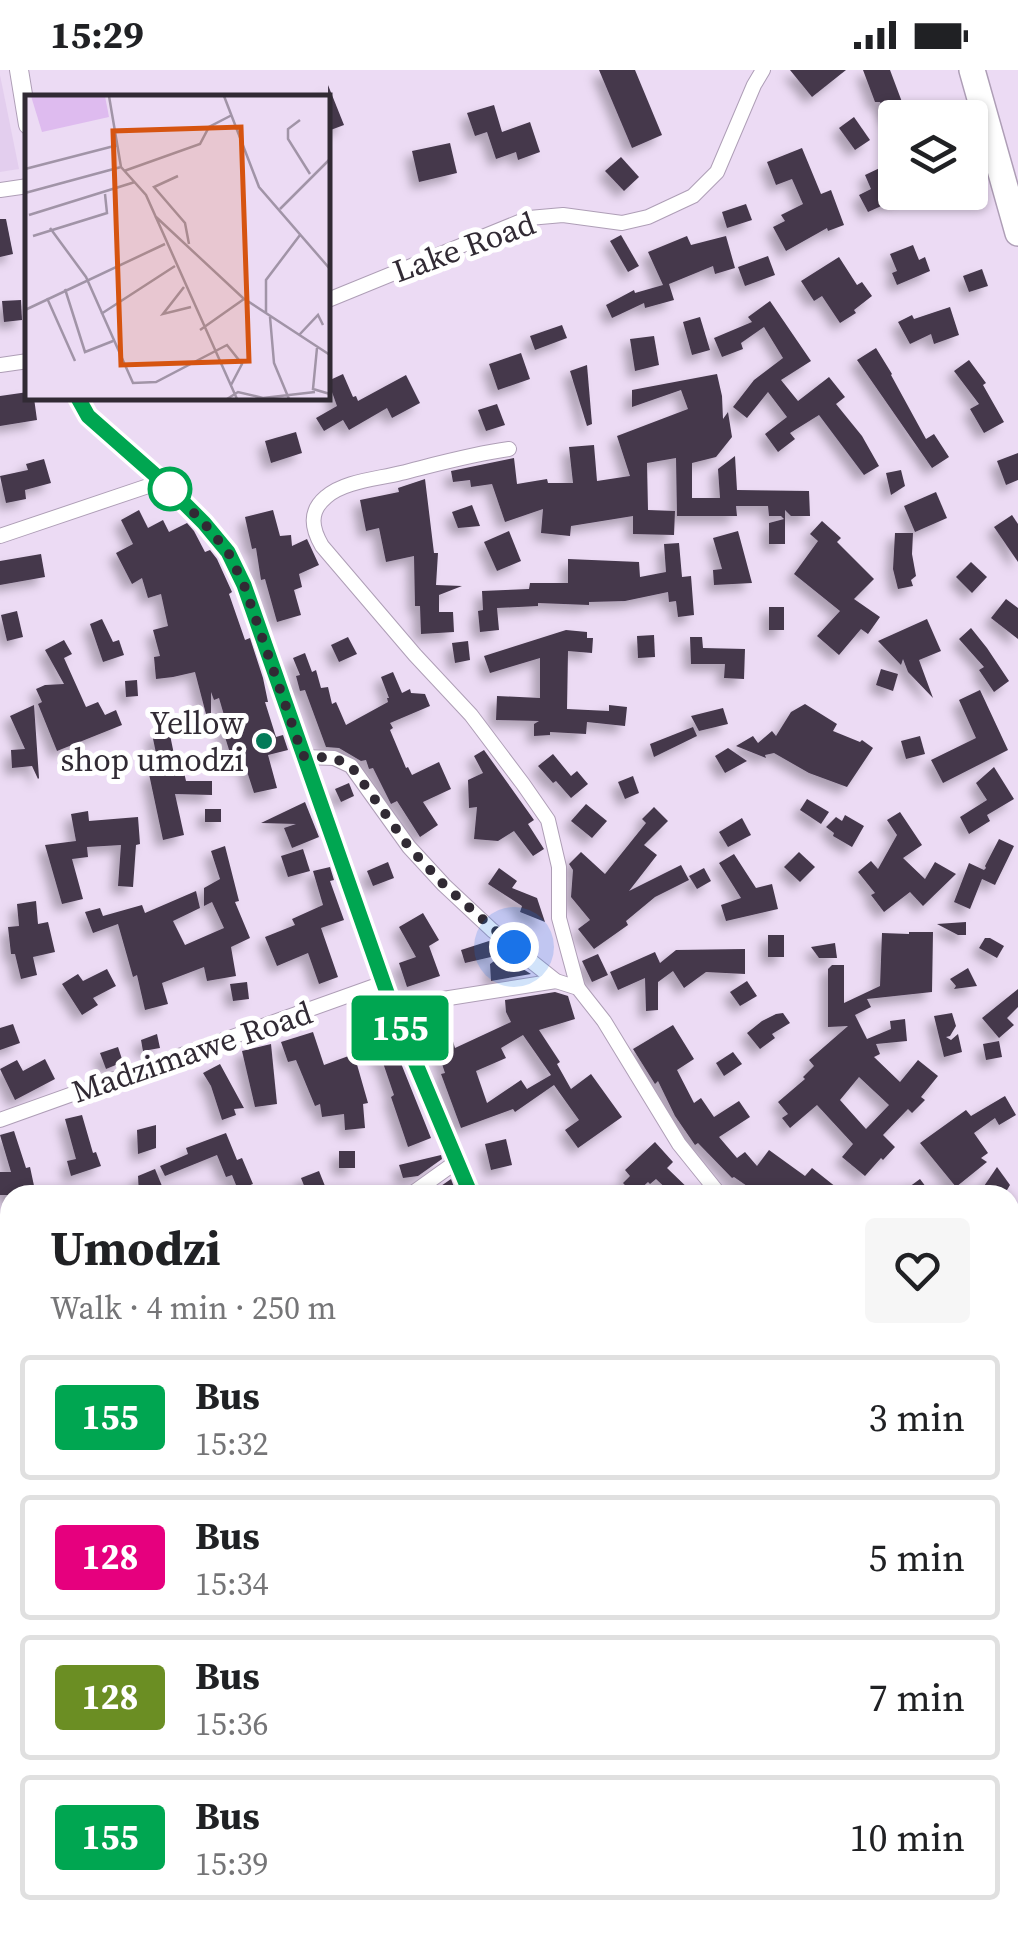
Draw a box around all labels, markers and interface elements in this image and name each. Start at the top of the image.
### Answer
text: 15:29 [50,9,144,61]
inset map [25,95,330,400]
map controls [878,100,988,210]
button: layers [878,100,988,210]
street label: Lake Road [387,201,541,293]
unlabelled marker [149,468,191,510]
place label: Yellow shop umodzi [61,701,245,782]
marker: Yellow shop umodzi [253,730,275,752]
your location [489,922,539,972]
street label: Madzimawe Road [66,990,318,1114]
line badge: 155 [342,996,458,1060]
text: 155 [372,1004,428,1052]
text: Umodzi [50,1215,221,1281]
button: heart [865,1218,970,1323]
text: Walk · 4 min · 250 m [50,1286,336,1330]
text: Bus [195,1370,260,1422]
text: 3 min [869,1392,965,1444]
text: 155 [82,1393,138,1441]
text: 15:32 [195,1422,269,1466]
text: Bus [195,1510,260,1562]
text: 5 min [869,1532,965,1584]
text: 128 [82,1533,138,1581]
text: 15:34 [195,1562,269,1606]
text: Bus [195,1650,260,1702]
text: 7 min [869,1672,965,1724]
text: 128 [82,1673,138,1721]
text: 15:36 [195,1702,269,1746]
text: Bus [195,1790,260,1842]
text: 10 min [850,1812,965,1864]
text: 155 [82,1813,138,1861]
text: 15:39 [195,1842,269,1886]

